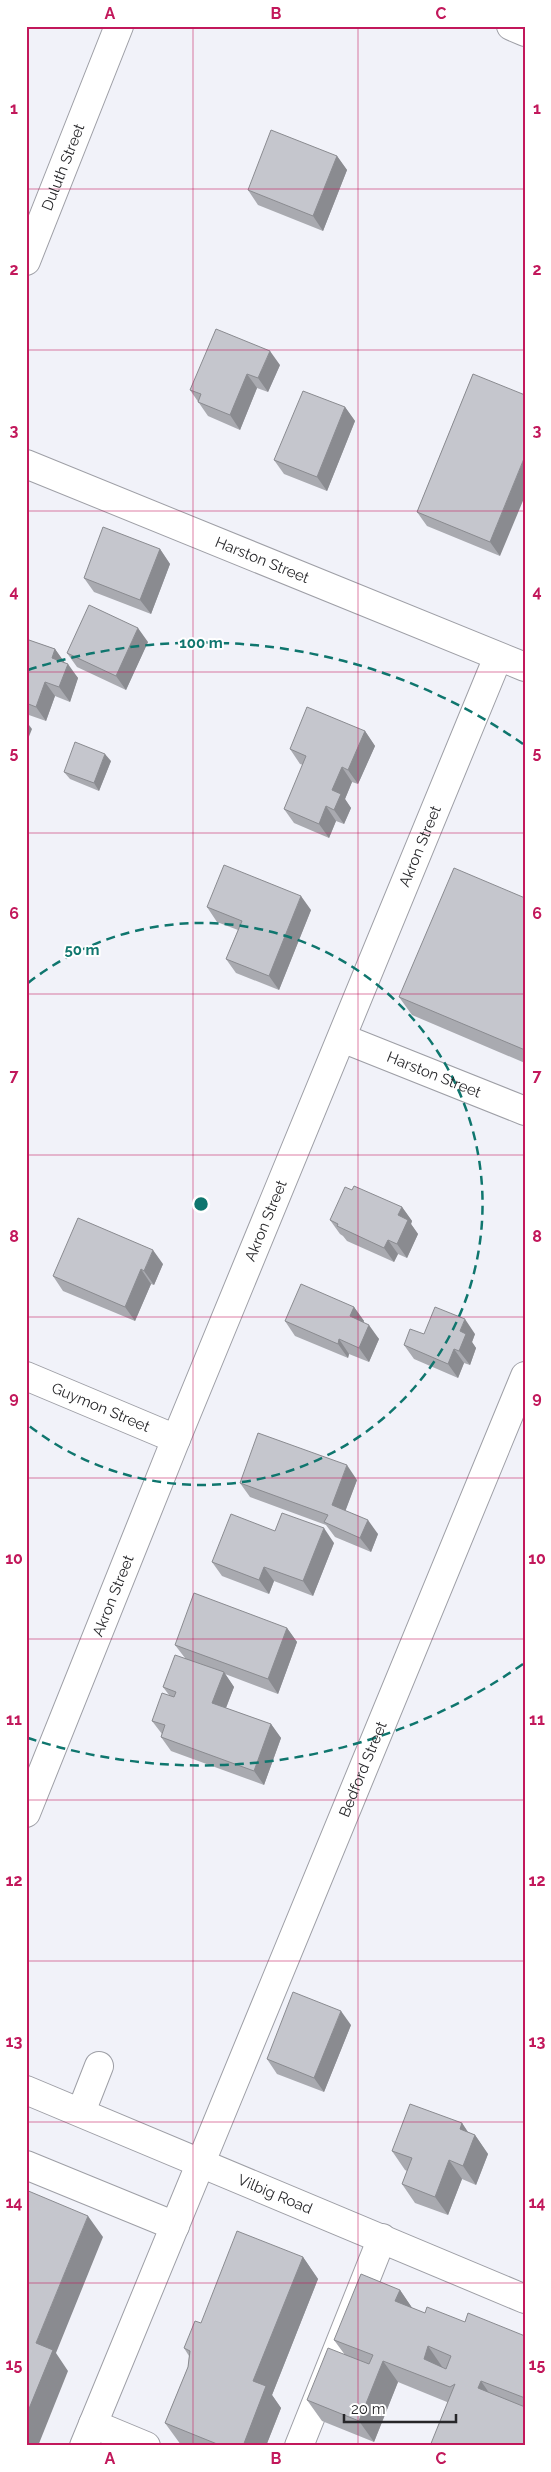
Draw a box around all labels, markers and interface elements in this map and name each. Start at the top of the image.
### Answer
text: A [105,4,116,23]
text: B [271,4,282,23]
text: C [436,4,447,23]
text: 1 [10,99,18,118]
text: 1 [533,99,541,118]
street label: Duluth Street [38,121,88,213]
text: 2 [9,260,19,279]
text: 2 [532,260,542,279]
text: 3 [10,421,19,440]
text: 3 [533,421,542,440]
street label: Harston Street [213,533,312,587]
text: 4 [9,582,19,601]
text: 4 [532,582,542,601]
text: 100 m [179,634,223,652]
text: 5 [10,743,19,762]
text: 5 [533,743,542,762]
street label: Akron Street [395,803,445,890]
text: 6 [9,904,19,923]
text: 6 [532,904,542,923]
text: 50 m [64,941,100,959]
street label: Harston Street [384,1048,484,1102]
text: 7 [10,1066,19,1085]
text: 7 [533,1066,542,1085]
street label: Akron Street [241,1177,291,1264]
centre of rings [192,1195,210,1213]
text: 8 [9,1227,19,1246]
text: 8 [532,1227,542,1246]
street label: Guymon Street [49,1379,152,1436]
text: 9 [9,1388,19,1407]
text: 9 [532,1388,542,1407]
text: 10 [5,1549,23,1568]
text: 10 [528,1549,546,1568]
street label: Akron Street [89,1552,138,1639]
text: 11 [6,1710,22,1729]
text: 11 [529,1710,545,1729]
street label: Bedford Street [335,1719,391,1820]
text: 12 [6,1871,22,1890]
text: 12 [529,1871,545,1890]
text: 13 [6,2032,22,2051]
text: 13 [529,2032,545,2051]
street label: Vilbig Road [235,2171,315,2218]
text: 14 [5,2193,23,2212]
text: 14 [528,2193,546,2212]
text: 15 [6,2355,23,2374]
text: 15 [529,2355,546,2374]
scale bar [344,2392,456,2424]
text: 20 m [351,2400,386,2418]
text: A [105,2449,116,2468]
text: B [271,2449,282,2468]
text: C [436,2449,447,2468]

